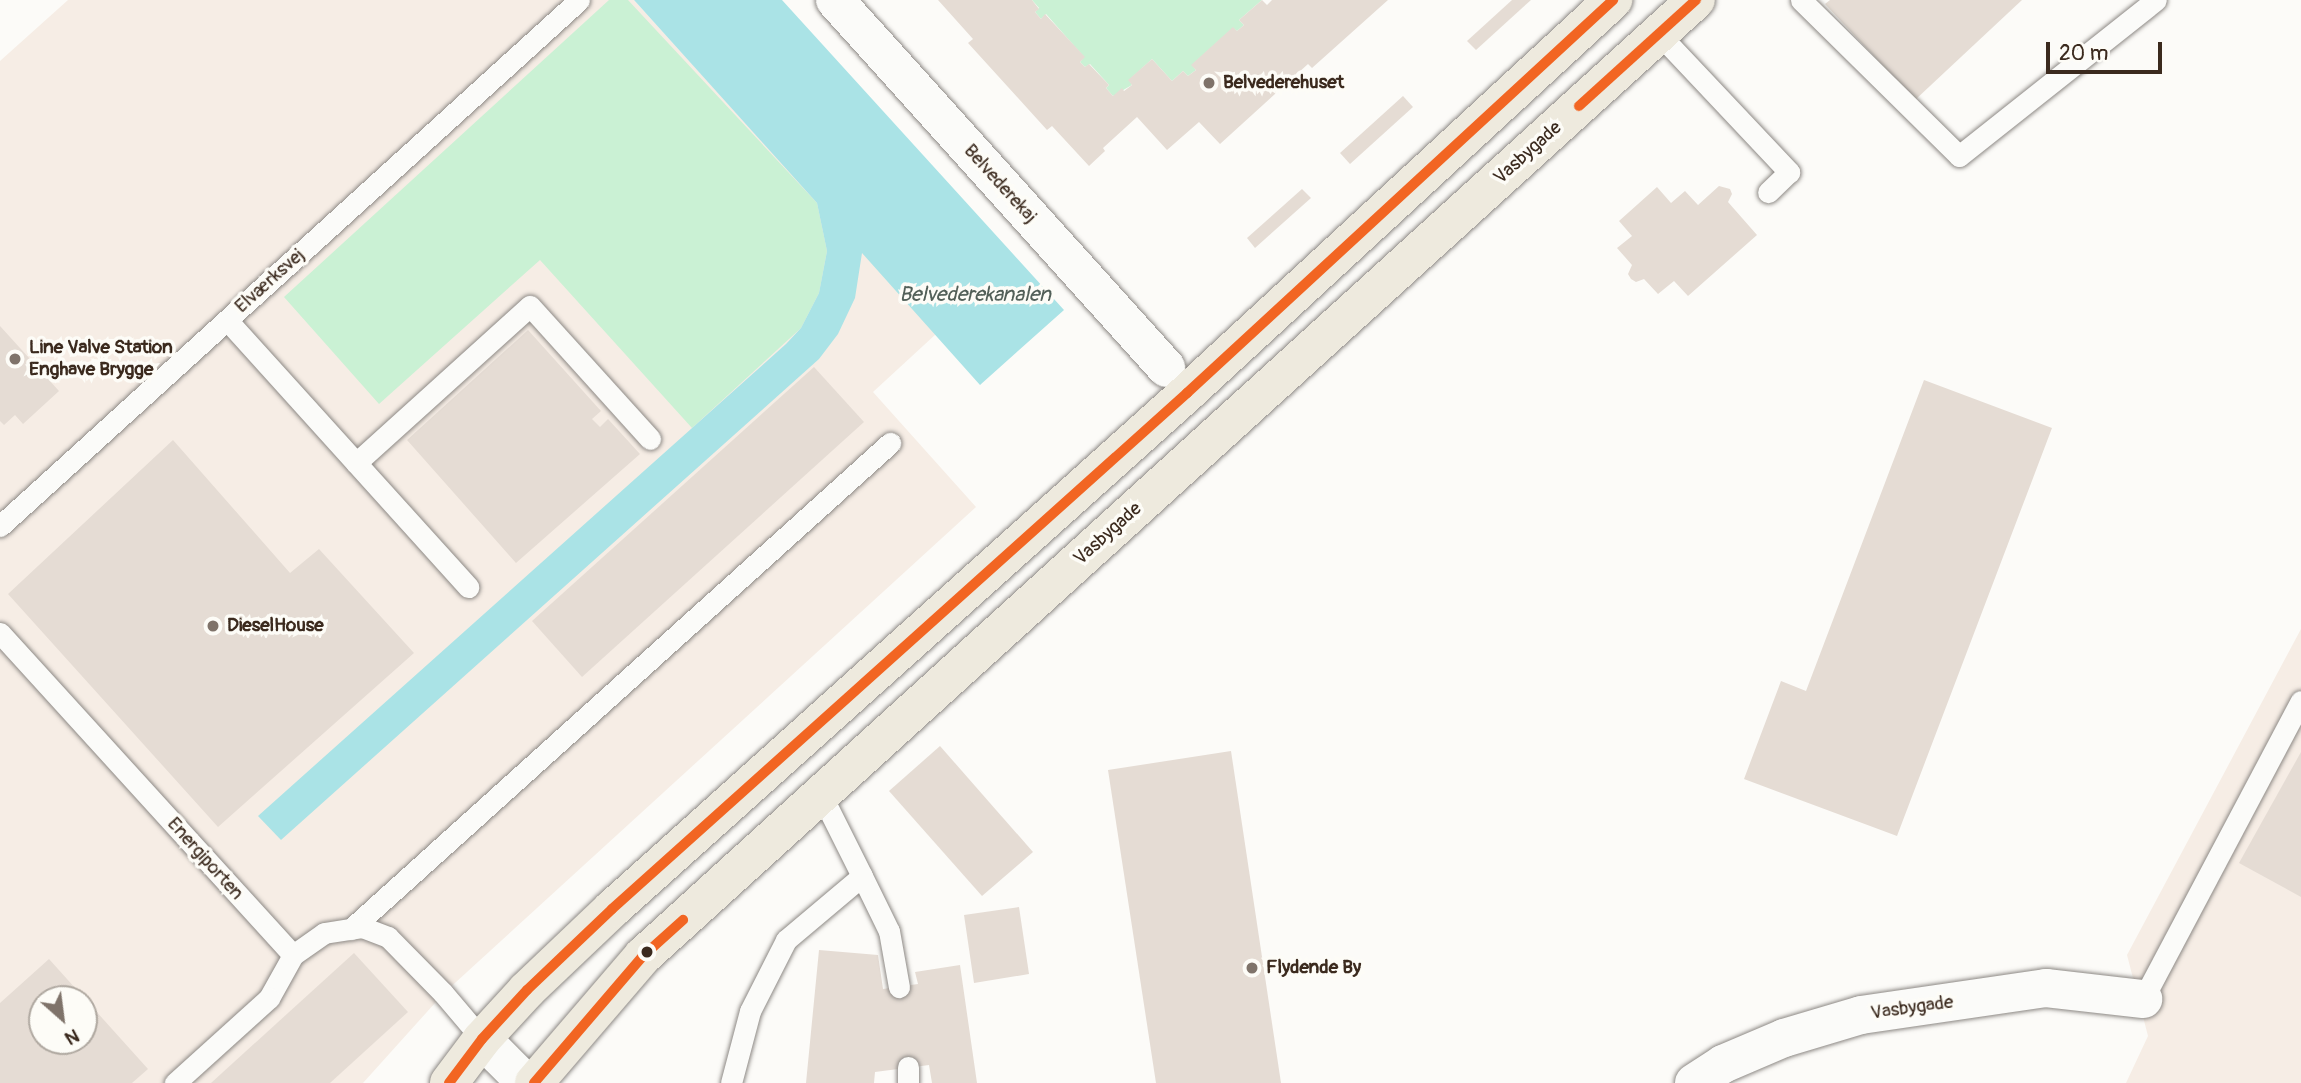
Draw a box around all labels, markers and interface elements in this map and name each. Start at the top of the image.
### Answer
scale bar [2049,28,2164,72]
text: 20 m [2059,40,2108,67]
place label: Belvederehuset [1223,72,1344,94]
marker: Belvederehuset [1201,75,1217,91]
street label: Vasbygade [1489,117,1567,189]
street label: Belvederekaj [959,140,1041,228]
street label: Elværksvej [231,244,309,318]
water label: Belvederekanalen [899,282,1051,308]
place label: Line Valve Station Enghave Brygge [29,337,173,381]
marker: Line Valve Station Enghave Brygge [7,351,23,367]
street label: Vasbygade [1069,498,1147,570]
place label: DieselHouse [227,615,324,637]
marker: DieselHouse [205,618,221,634]
street label: Energiporten [162,813,248,905]
unlabelled marker [640,945,654,959]
place label: Flydende By [1266,957,1361,979]
marker: Flydende By [1244,960,1260,976]
north arrow [28,985,98,1055]
street label: Vasbygade [1869,991,1955,1025]
text: N [61,1023,83,1050]

